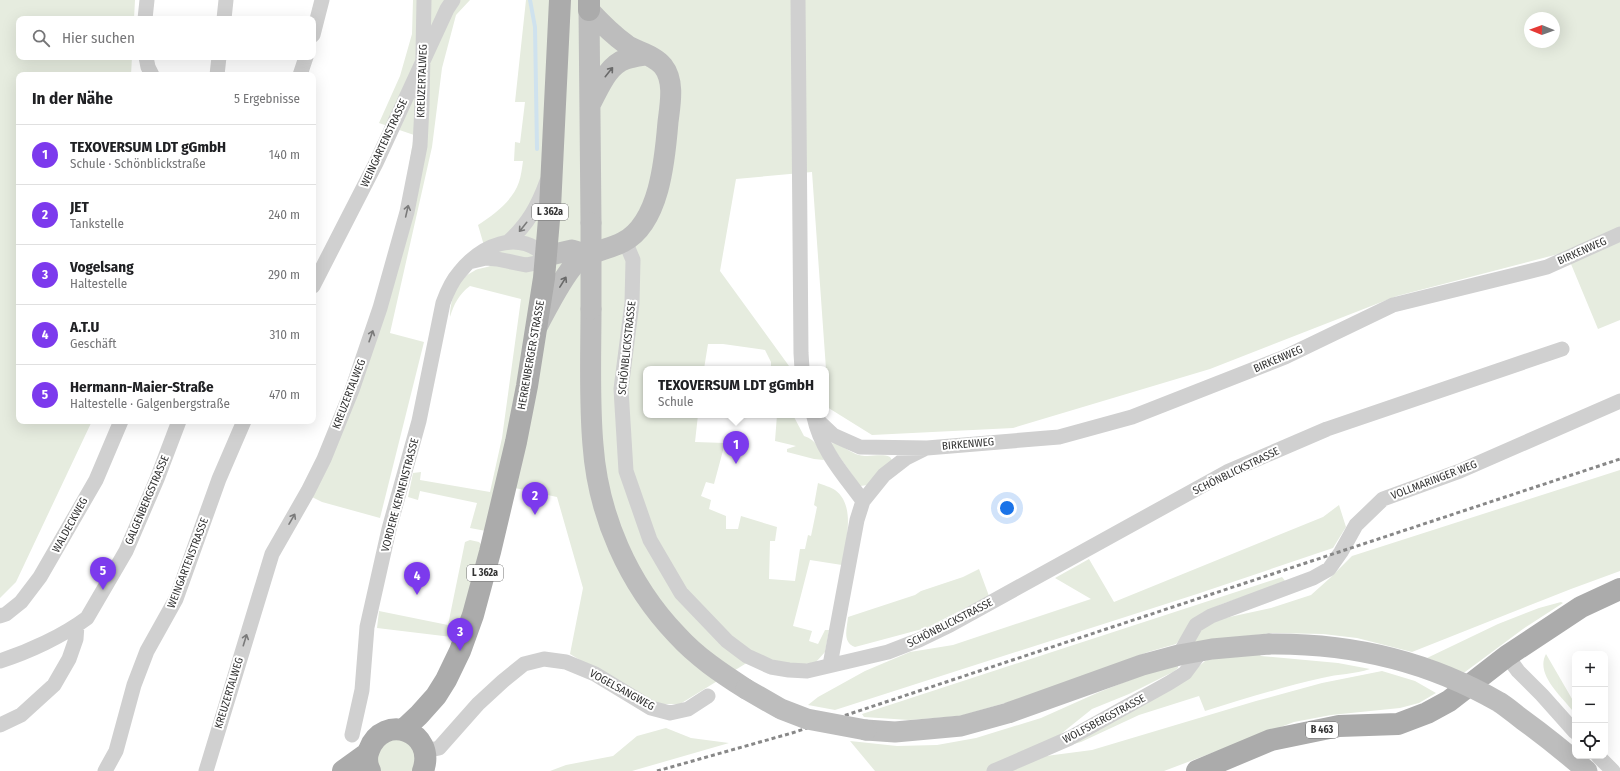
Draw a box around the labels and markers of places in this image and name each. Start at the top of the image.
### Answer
pin: 1 [723,431,749,464]
pin: 2 [522,482,548,515]
pin: 5 [90,557,116,590]
pin: 4 [404,562,430,595]
pin: 3 [447,618,473,651]

